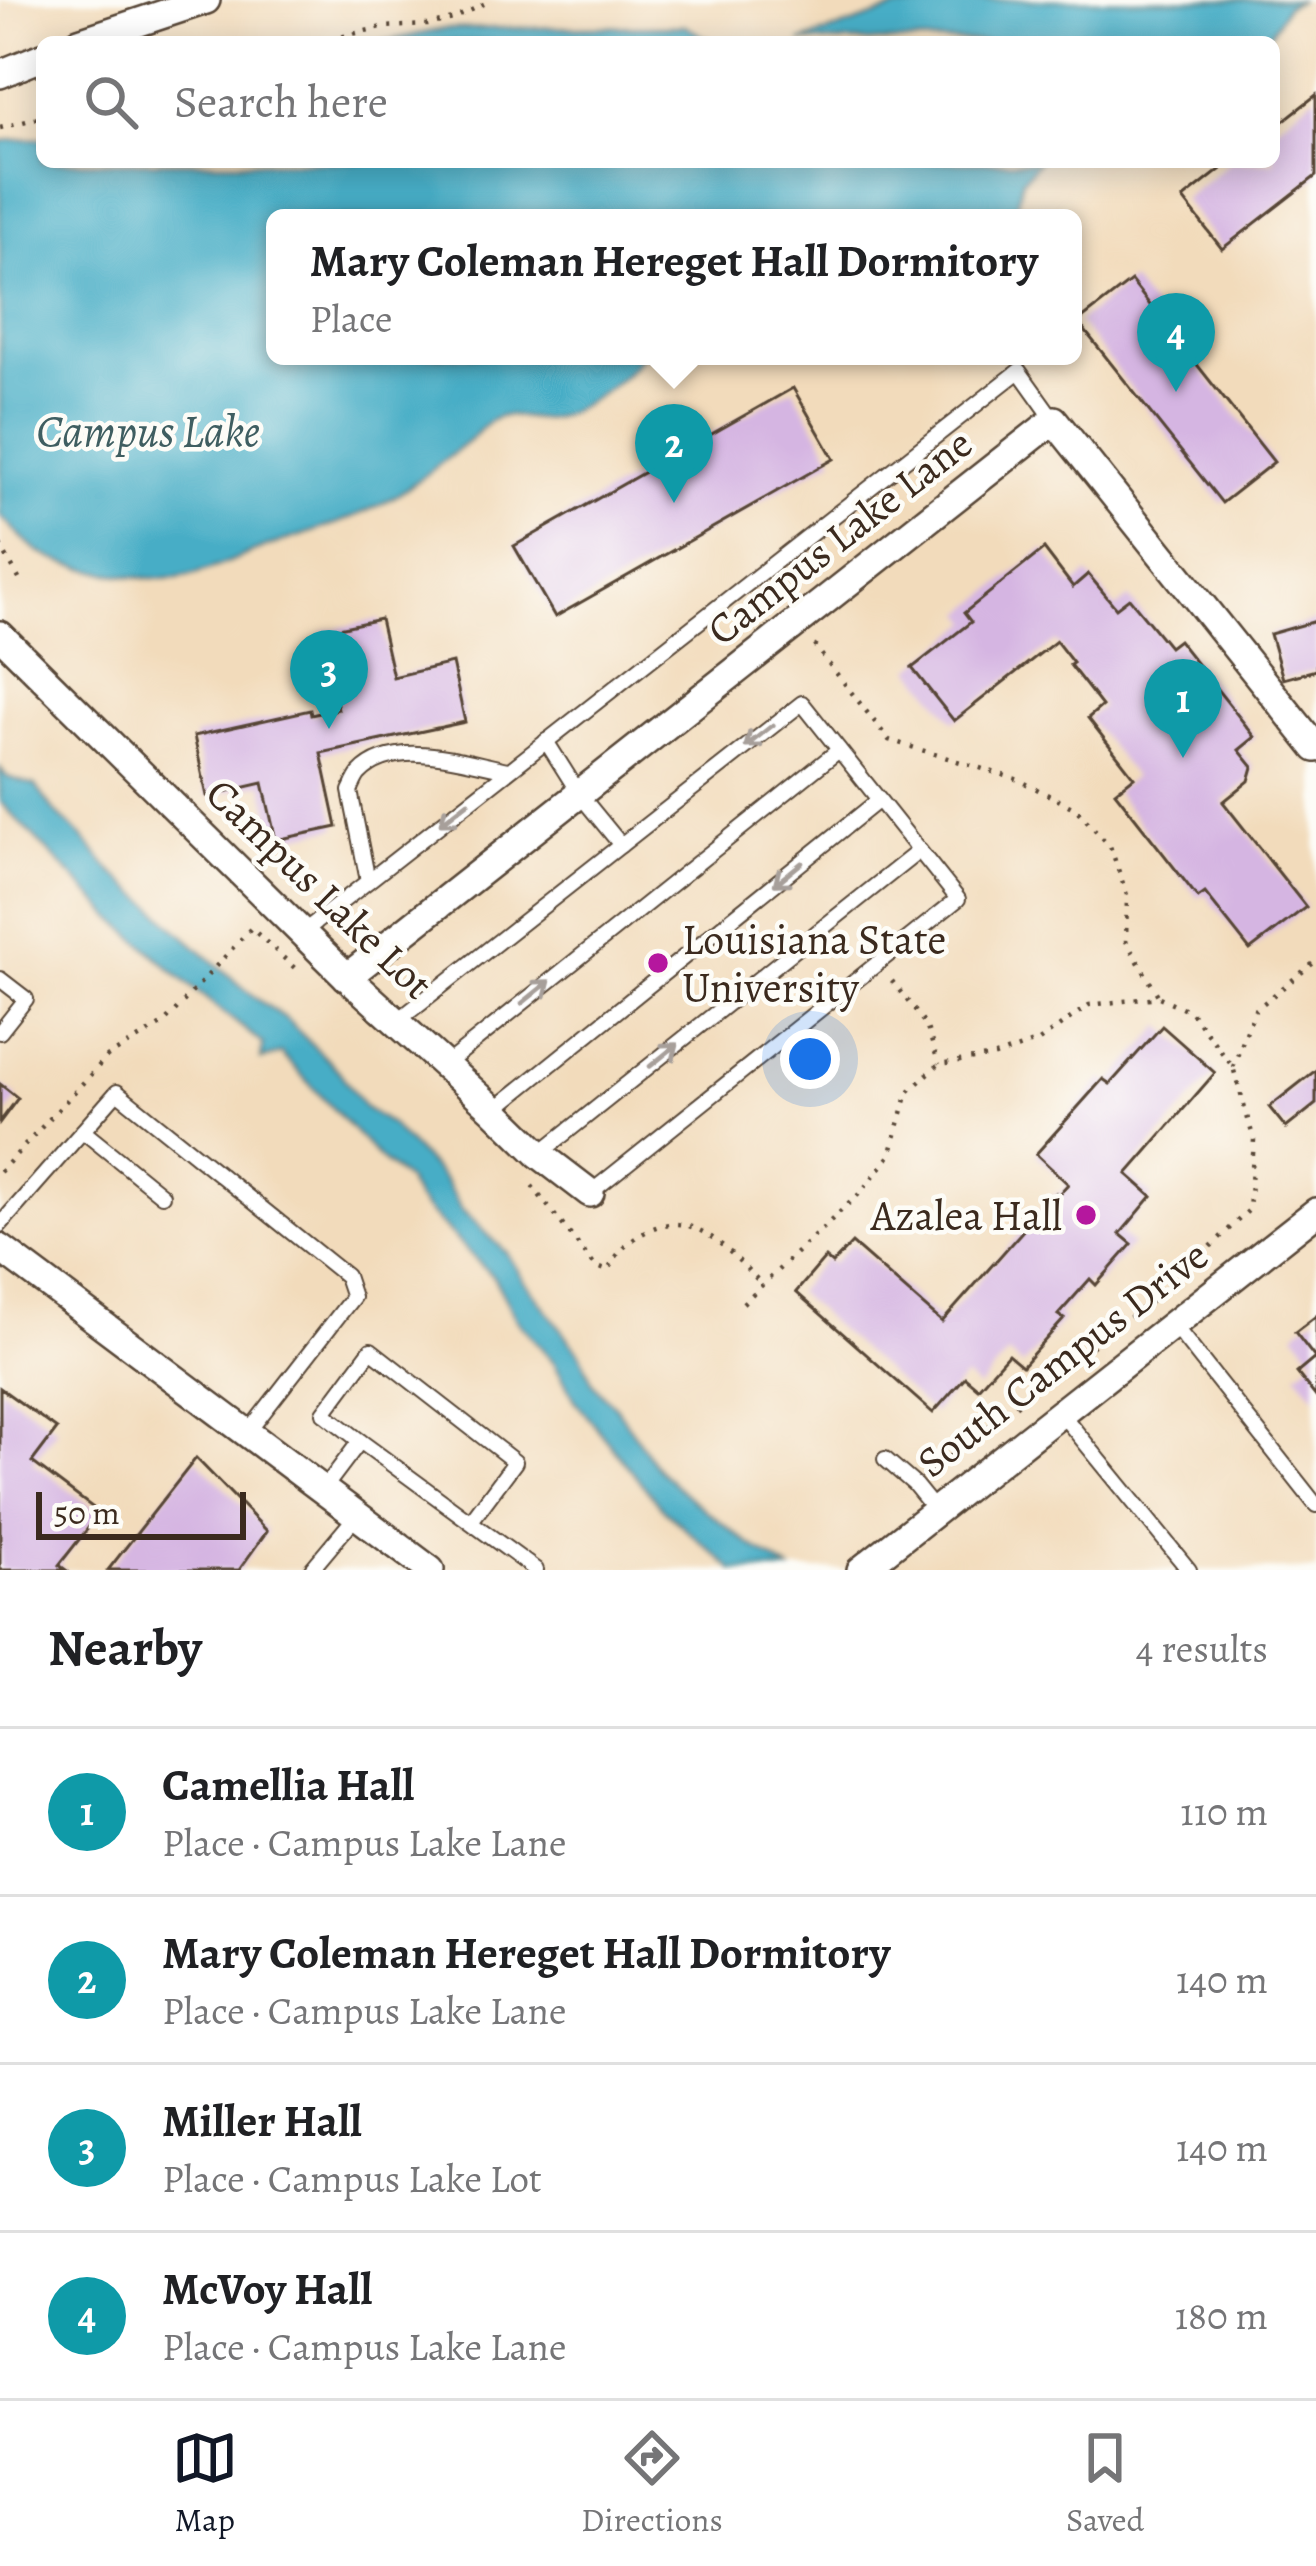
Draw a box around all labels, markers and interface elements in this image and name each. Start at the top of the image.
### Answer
search box [36,36,1280,168]
icon: search [78,69,144,135]
text: Search here [174,71,388,133]
popup [266,209,1082,365]
text: Mary Coleman Hereget Hall Dormitory [310,230,1038,292]
text: Place [310,292,392,345]
pin: 4 [1137,293,1215,392]
water label: Campus Lake [36,400,260,462]
pin: 2 [635,404,713,503]
street label: Campus Lake Lane [695,415,984,658]
pin: 3 [290,630,368,729]
pin: 1 [1144,659,1222,758]
one-way arrow [744,722,776,749]
street label: Campus Lake Lot [194,765,446,1011]
one-way arrow [438,799,470,826]
one-way arrow [772,860,804,887]
place label: Louisiana State University [682,911,946,1016]
marker: Louisiana State University [645,950,671,976]
one-way arrow [520,979,552,1006]
your location [780,1029,840,1089]
one-way arrow [647,1042,679,1069]
place label: Azalea Hall [870,1187,1062,1244]
marker: Azalea Hall [1073,1202,1099,1228]
street label: South Campus Drive [905,1227,1220,1490]
scale bar [36,1486,246,1539]
text: 50 m [54,1490,120,1535]
text: Nearby [48,1613,202,1683]
text: 4 results [1136,1622,1268,1675]
text: Camellia Hall [162,1754,414,1816]
text: 1 [80,1785,94,1838]
text: 110 m [1180,1785,1268,1838]
text: Place · Campus Lake Lane [162,1816,566,1869]
text: Mary Coleman Hereget Hall Dormitory [162,1922,890,1984]
text: 2 [78,1953,96,2006]
text: 140 m [1176,1953,1268,2006]
text: Place · Campus Lake Lane [162,1984,566,2037]
text: Miller Hall [162,2090,362,2152]
text: 3 [79,2121,95,2174]
text: 140 m [1176,2121,1268,2174]
text: Place · Campus Lake Lot [162,2152,542,2205]
text: McVoy Hall [162,2258,372,2320]
text: 4 [78,2289,96,2342]
text: 180 m [1175,2289,1268,2342]
text: Place · Campus Lake Lane [162,2320,566,2373]
tab: Map [172,2425,238,2542]
tab: Directions [581,2425,723,2542]
tab: Saved [1066,2425,1144,2542]

